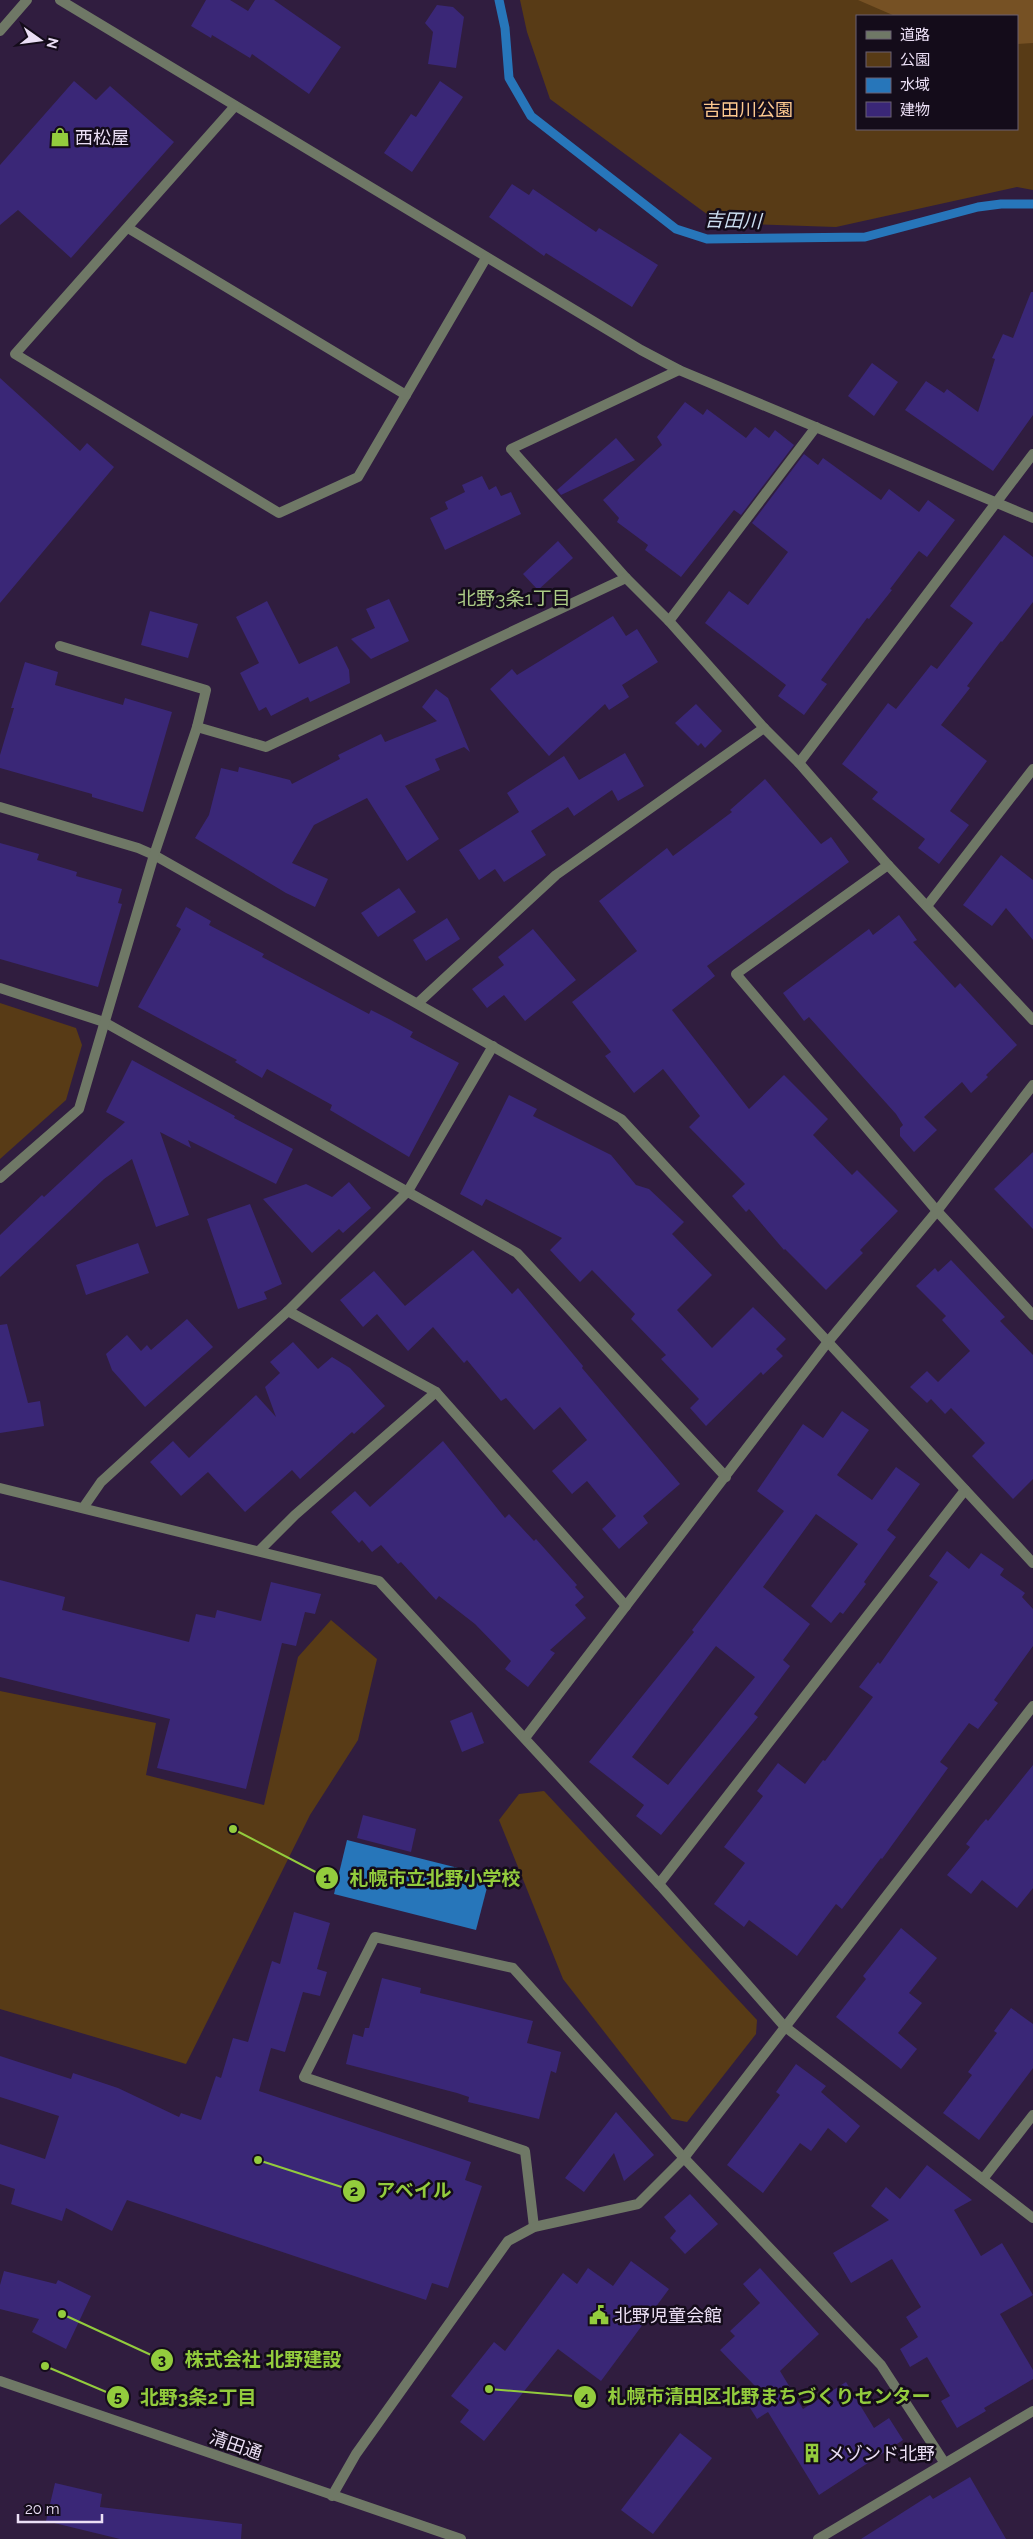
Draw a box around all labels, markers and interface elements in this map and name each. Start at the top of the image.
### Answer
north arrow [15,15,65,65]
legend [856,15,1018,130]
text: 道路 [900,26,930,44]
text: N [44,36,62,50]
text: 公園 [900,51,930,69]
text: 水域 [900,76,930,94]
park label: 吉田川公園 [703,99,793,120]
text: 建物 [900,101,930,119]
shop icon: 西松屋 [49,126,71,148]
place label: 西松屋 [75,127,129,148]
water label: 吉田川 [704,208,764,232]
district label: 北野3条1丁目 [457,587,571,609]
callout: 札幌市立北野小学校 [315,1861,531,1895]
text: 札幌市立北野小学校 [349,1867,521,1889]
text: 1 [323,1869,331,1887]
callout: アベイル [341,2174,462,2208]
text: アベイル [376,2179,452,2201]
text: 2 [350,2182,358,2200]
public building icon: 北野児童会館 [588,2304,610,2326]
place label: 北野児童会館 [614,2305,722,2326]
callout: 株式会社 北野建設 [150,2343,351,2377]
text: 株式会社 北野建設 [185,2348,341,2370]
text: 3 [158,2351,166,2369]
callout: 北野3条2丁目 [105,2380,267,2414]
callout: 札幌市清田区北野まちづくりセンター [572,2380,940,2414]
text: 札幌市清田区北野まちづくりセンター [607,2385,931,2407]
text: 北野3条2丁目 [140,2386,256,2408]
text: 5 [114,2388,122,2406]
text: 4 [581,2388,590,2406]
street label: 清田通 [207,2426,265,2464]
building icon: メゾンド北野 [801,2442,823,2464]
place label: メゾンド北野 [827,2443,935,2464]
scale bar [18,2492,101,2524]
text: 20 m [25,2500,60,2518]

